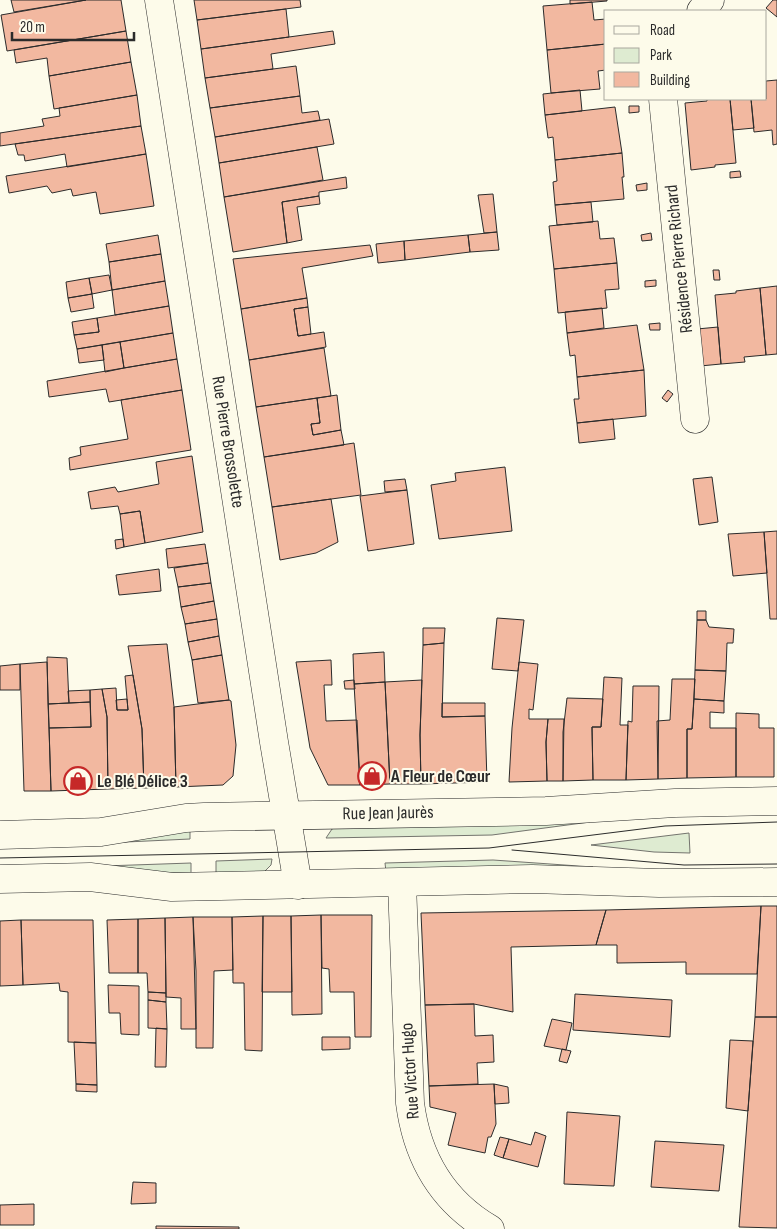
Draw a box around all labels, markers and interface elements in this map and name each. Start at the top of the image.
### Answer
scale bar [12,10,135,42]
legend [604,10,767,100]
text: 20 m [20,18,45,37]
text: Road [650,21,675,40]
text: Park [650,46,672,65]
text: Building [650,71,690,90]
street label: Résidence Pierre Richard [661,184,697,334]
street label: Rue Pierre Brossolette [207,374,249,510]
shop icon: A Fleur de Cœur [357,761,387,791]
shop icon: Le Blé Délice 3 [63,766,93,796]
place label: A Fleur de Cœur [390,766,491,787]
place label: Le Blé Délice 3 [97,771,188,792]
street label: Rue Jean Jaurès [342,802,434,824]
street label: Rue Victor Hugo [396,1022,424,1120]

